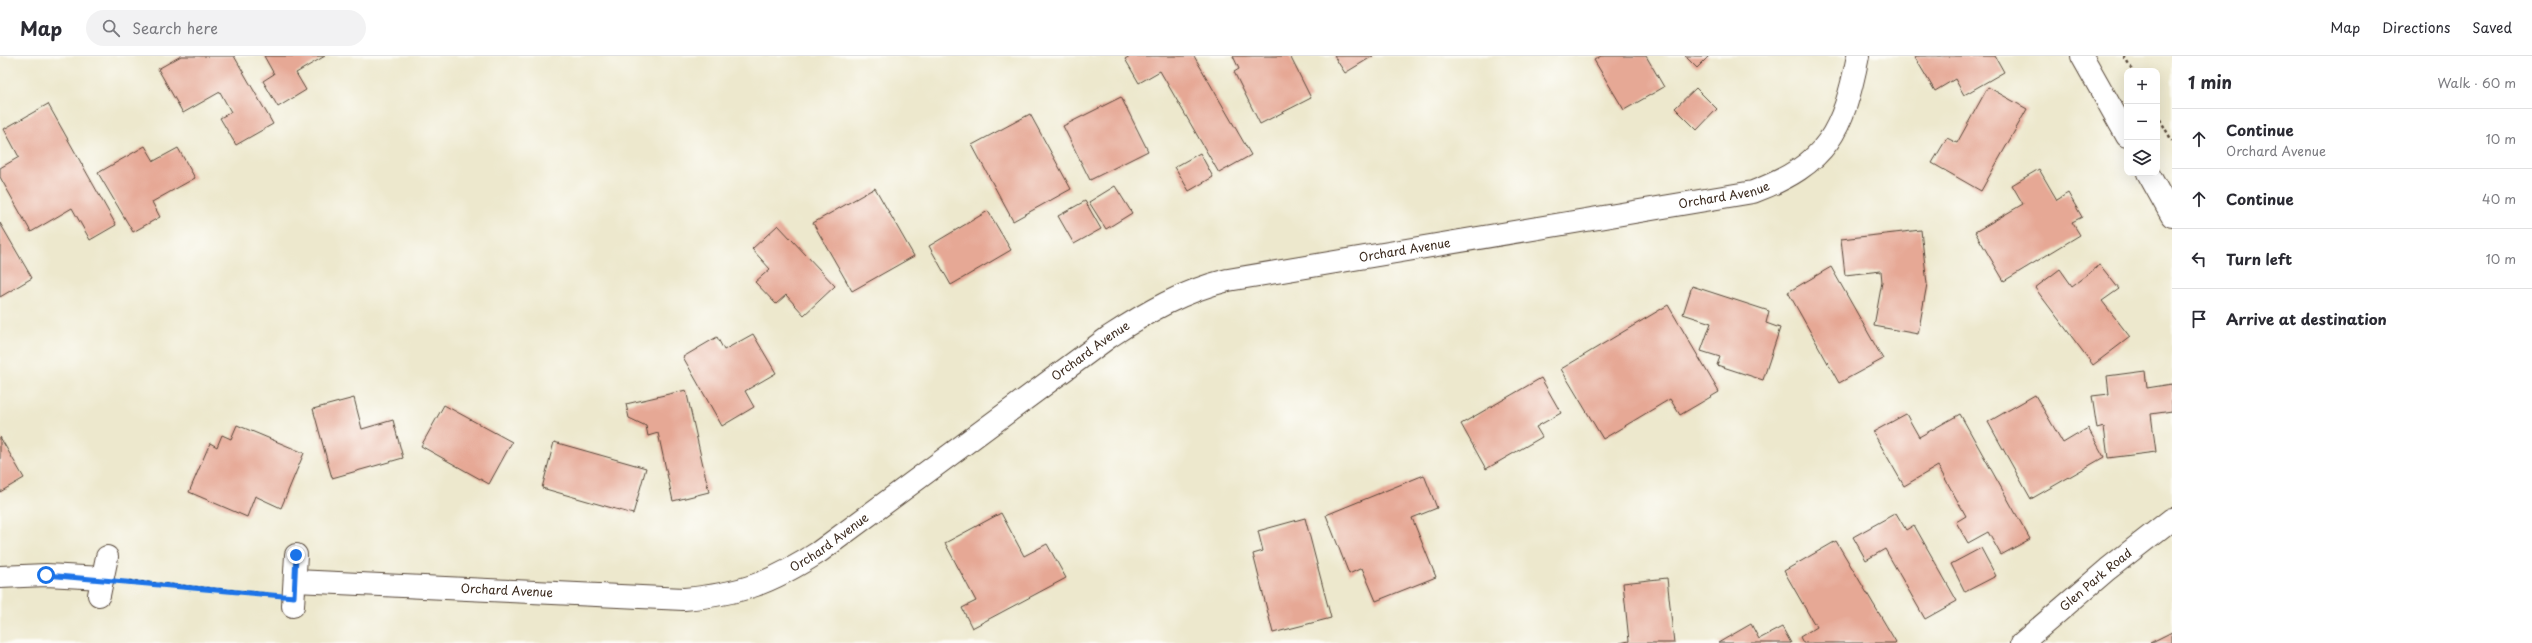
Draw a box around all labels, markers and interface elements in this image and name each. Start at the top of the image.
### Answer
search box [86,10,366,46]
text: Map [20,14,62,42]
text: Search here [132,16,218,39]
icon: search [100,17,122,39]
text: Map [2330,17,2360,38]
text: Directions [2382,17,2450,38]
text: Saved [2472,17,2512,38]
map controls [2124,68,2160,176]
button: + [2124,68,2160,104]
text: 1 min [2188,69,2232,95]
text: Walk · 60 m [2438,73,2516,92]
button: − [2124,104,2160,140]
text: Continue [2226,118,2294,141]
icon: ahead [2188,128,2210,150]
text: 10 m [2486,129,2516,148]
button: layers [2124,140,2160,176]
text: Orchard Avenue [2226,141,2326,160]
street label: Orchard Avenue [1677,176,1772,212]
text: Continue [2226,187,2294,210]
icon: ahead [2188,188,2210,210]
text: 40 m [2482,189,2516,208]
street label: Orchard Avenue [1357,233,1452,266]
text: Turn left [2226,247,2292,270]
icon: left [2188,248,2210,270]
text: 10 m [2486,249,2516,268]
text: Arrive at destination [2226,307,2387,330]
icon: arrive [2188,308,2210,330]
street label: Orchard Avenue [1047,316,1133,385]
street label: Orchard Avenue [786,508,872,576]
street label: Glen Park Road [2055,544,2135,615]
route end [287,546,305,564]
route start [37,566,55,584]
street label: Orchard Avenue [460,579,554,601]

